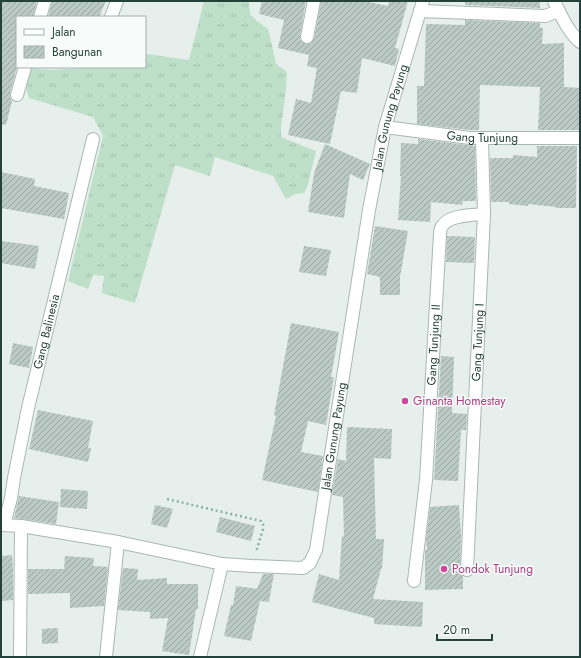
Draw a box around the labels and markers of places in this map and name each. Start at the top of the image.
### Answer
place label: Ginanta Homestay [413,392,506,410]
marker: Ginanta Homestay [400,396,410,406]
place label: Pondok Tunjung [452,560,533,578]
marker: Pondok Tunjung [439,564,449,574]

